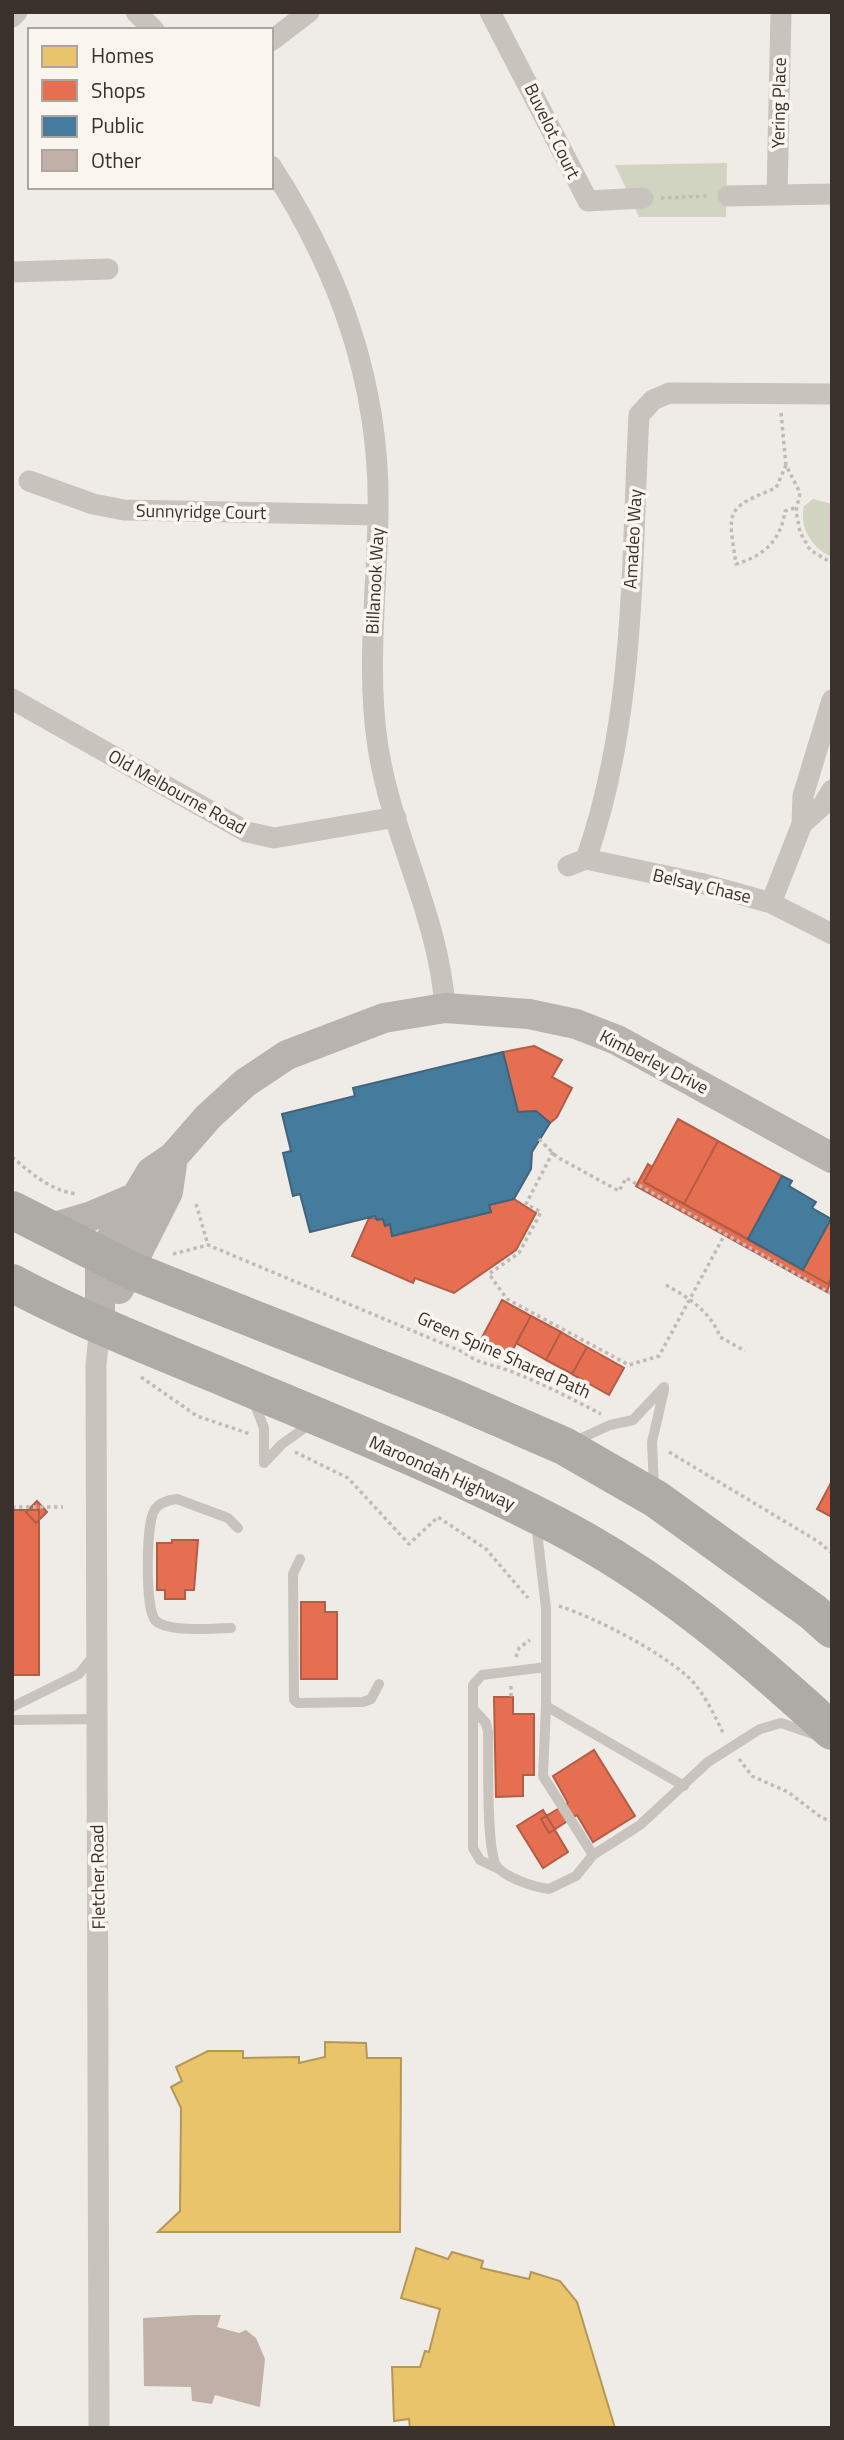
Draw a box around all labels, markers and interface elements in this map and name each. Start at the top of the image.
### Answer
legend [28,28,273,189]
text: Homes [91,39,154,71]
street label: Yering Place [764,57,793,149]
text: Shops [91,74,146,106]
street label: Buvelot Court [518,78,588,184]
text: Public [91,109,144,141]
text: Other [91,144,141,176]
street label: Amadeo Way [616,488,649,590]
street label: Sunnyridge Court [136,497,267,526]
street label: Billanook Way [358,527,391,635]
street label: Old Melbourne Road [103,742,251,841]
street label: Belsay Chase [650,861,754,910]
street label: Kimberley Drive [595,1022,713,1101]
street label: Green Spine Shared Path [413,1304,595,1405]
street label: Maroondah Highway [365,1428,520,1517]
street label: Fletcher Road [83,1824,112,1930]

